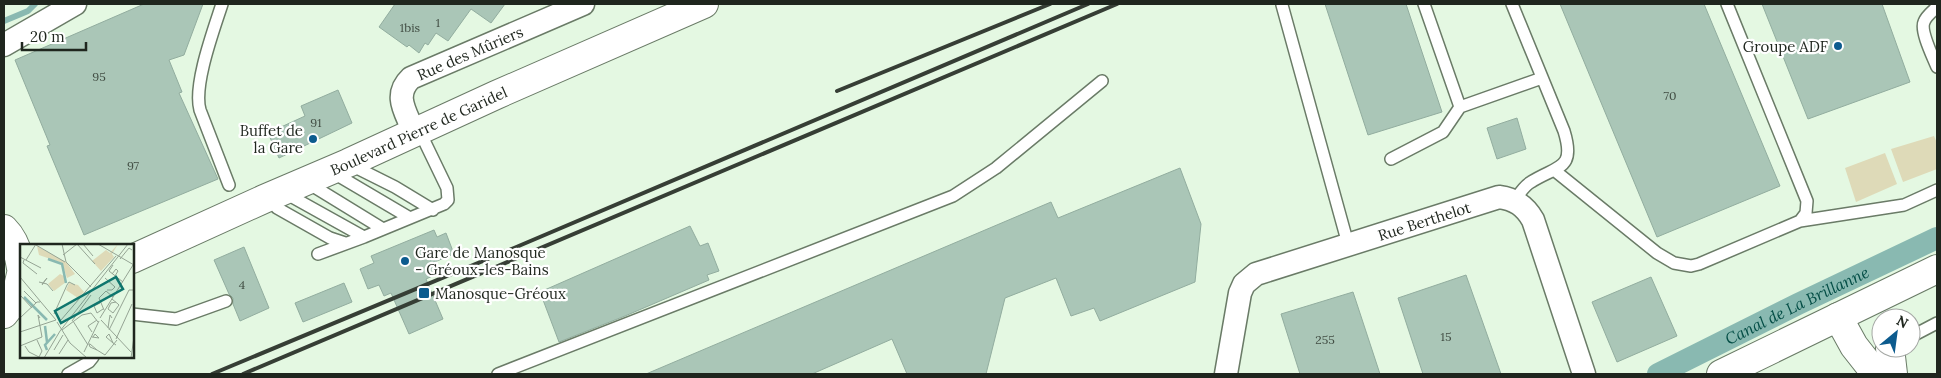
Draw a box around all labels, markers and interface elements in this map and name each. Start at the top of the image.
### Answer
house number: 1 [436,15,440,30]
scale bar [22,20,86,52]
house number: 1bis [400,20,421,35]
street label: Rue des Mûriers [414,22,526,84]
text: 20 m [30,27,65,46]
place label: Groupe ADF [1743,37,1828,56]
marker: Groupe ADF [1832,40,1844,52]
house number: 95 [92,69,106,84]
street label: Boulevard Pierre de Garidel [327,82,510,179]
house number: 70 [1664,88,1676,103]
house number: 91 [310,115,322,130]
place label: Buffet de la Gare [240,121,303,157]
marker: Buffet de la Gare [307,133,319,145]
house number: 97 [127,158,140,173]
street label: Rue Berthelot [1375,197,1473,244]
place label: Gare de Manosque - Gréoux-les-Bains [415,243,549,279]
inset map [20,244,134,358]
marker: Gare de Manosque - Gréoux-les-Bains [399,255,411,267]
water label: Canal de La Brillanne [1722,262,1872,349]
house number: 4 [239,277,246,292]
place label: Manosque-Gréoux [435,284,566,303]
marker: Manosque-Gréoux [417,286,431,300]
north arrow [1871,308,1921,358]
text: N [1893,311,1912,332]
house number: 15 [1441,329,1451,344]
house number: 255 [1315,332,1335,347]

